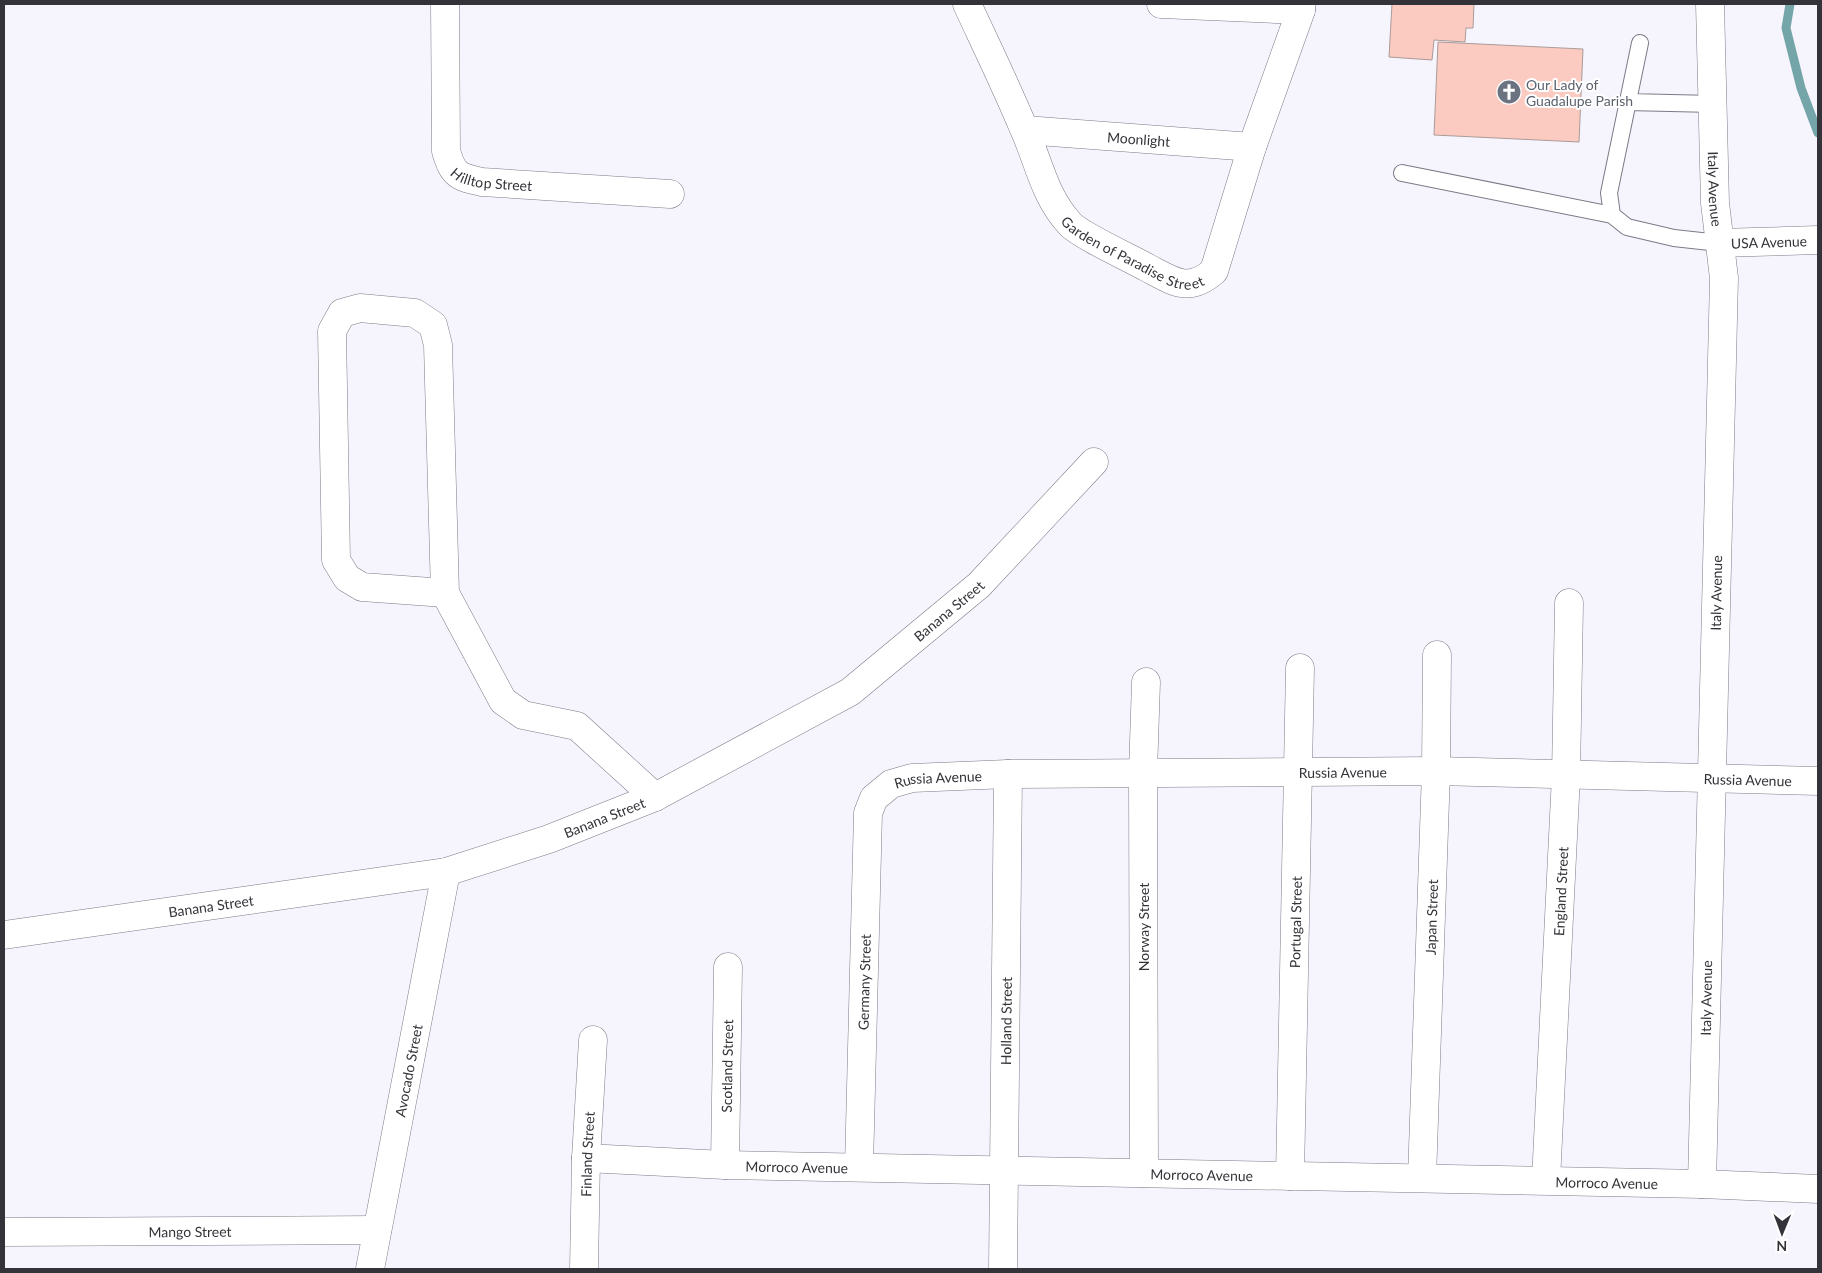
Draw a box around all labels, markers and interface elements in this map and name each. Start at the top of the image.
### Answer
place label: Our Lady of Guadalupe Parish [1526,76,1633,109]
church icon: Our Lady of Guadalupe Parish [1496,79,1522,105]
street label: Moonlight [1107,128,1171,149]
street label: Italy Avenue [1705,151,1726,227]
street label: Hilltop Street [448,163,533,194]
street label: Garden of Paradise Street [1058,212,1206,292]
street label: USA Avenue [1731,232,1807,251]
street label: Italy Avenue [1707,555,1725,631]
street label: Banana Street [910,577,987,644]
street label: Russia Avenue [1299,763,1387,780]
street label: Russia Avenue [892,767,982,791]
street label: Russia Avenue [1703,770,1792,789]
street label: Banana Street [561,793,647,841]
street label: England Street [1550,846,1571,936]
street label: Portugal Street [1286,876,1304,968]
street label: Japan Street [1421,879,1441,955]
street label: Norway Street [1135,883,1152,971]
street label: Banana Street [167,891,255,920]
street label: Germany Street [854,934,873,1030]
street label: Italy Avenue [1697,960,1715,1036]
street label: Holland Street [997,977,1014,1065]
street label: Scotland Street [717,1019,736,1113]
street label: Avocado Street [391,1023,425,1118]
street label: Finland Street [577,1111,597,1197]
street label: Morroco Avenue [745,1157,848,1176]
street label: Morroco Avenue [1150,1165,1253,1184]
street label: Morroco Avenue [1555,1173,1658,1192]
north arrow [1757,1208,1807,1258]
street label: Mango Street [148,1222,232,1240]
text: N [1776,1238,1787,1255]

